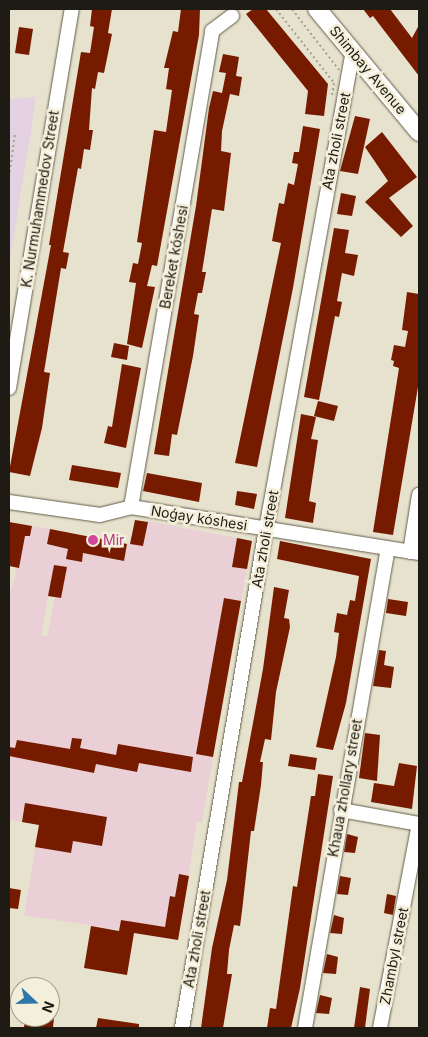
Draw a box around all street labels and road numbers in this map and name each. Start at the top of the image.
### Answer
street label: Shimbay Avenue [326,22,410,118]
street label: Ata zholi street [318,91,354,191]
street label: K. Nurmuhammedov Street [18,109,62,289]
street label: Bereket kóshesi [157,204,191,310]
street label: Ata zholi street [248,489,282,589]
street label: Noǵay kóshesi [150,502,248,534]
street label: Khaua zhollary street [325,718,365,858]
street label: Ata zholi street [180,889,214,989]
street label: Zhambyl street [376,906,412,1006]

